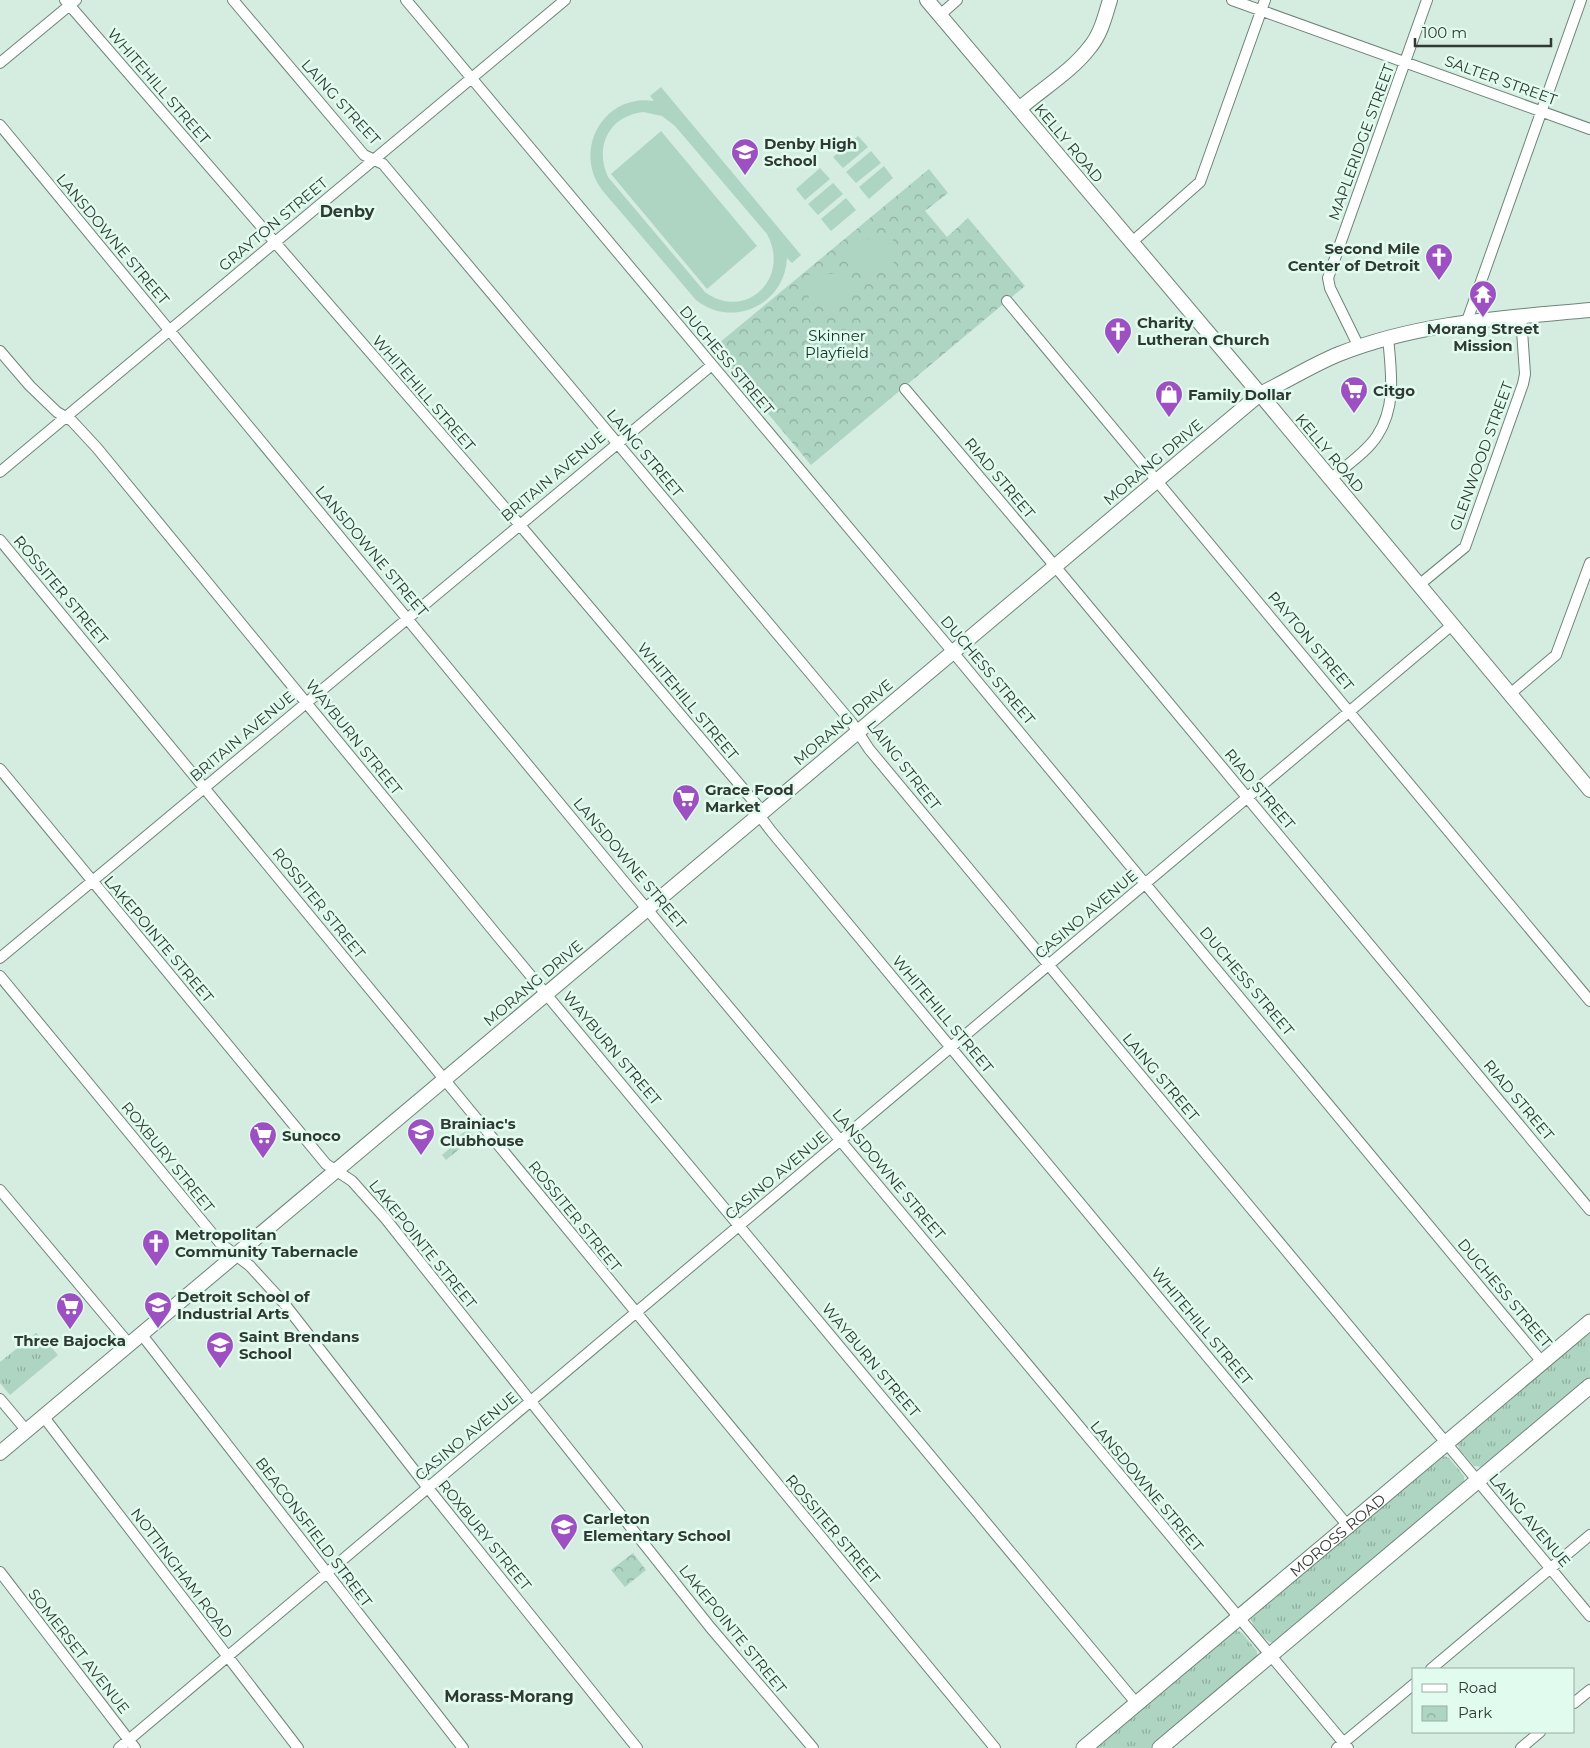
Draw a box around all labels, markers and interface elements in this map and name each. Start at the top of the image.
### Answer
scale bar [1415,15,1551,47]
text: 100 m [1422,23,1467,42]
street label: WHITEHILL STREET [103,24,215,148]
street label: SALTER STREET [1442,51,1560,109]
street label: LAING STREET [297,55,385,149]
street label: MAPLERIDGE STREET [1324,61,1398,223]
street label: KELLY ROAD [1030,100,1108,186]
place label: Denby High School [764,134,857,170]
school or university icon: Denby High School [730,137,760,176]
street label: LANSDOWNE STREET [53,170,174,309]
street label: GRAYTON STREET [215,173,332,275]
district label: Denby [320,202,375,221]
place label: Second Mile Center of Detroit [1288,239,1420,275]
church icon: Second Mile Center of Detroit [1424,242,1454,281]
temple icon: Morang Street Mission [1468,279,1498,318]
street label: DUCHESS STREET [676,302,778,419]
place label: Charity Lutheran Church [1137,313,1270,349]
church icon: Charity Lutheran Church [1103,316,1133,355]
place label: Morang Street Mission [1427,319,1540,355]
park label: Skinner Playfield [805,326,869,362]
street label: WHITEHILL STREET [368,331,480,455]
supermarket icon: Citgo [1339,375,1369,414]
street label: GLENWOOD STREET [1445,378,1517,533]
shop icon: Family Dollar [1154,379,1184,418]
place label: Citgo [1373,381,1415,400]
place label: Family Dollar [1188,385,1292,404]
street label: LAING STREET [603,405,688,501]
street label: KELLY ROAD [1291,410,1369,496]
street label: MORANG DRIVE [1099,415,1207,509]
street label: BRITAIN AVENUE [497,427,609,525]
street label: RIAD STREET [961,434,1040,523]
street label: LANSDOWNE STREET [312,482,433,621]
street label: ROSSITER STREET [10,531,113,649]
street label: PAYTON STREET [1264,587,1358,695]
street label: DUCHESS STREET [937,612,1039,729]
street label: WHITEHILL STREET [633,638,743,764]
street label: MORANG DRIVE [789,675,897,769]
street label: WAYBURN STREET [302,676,407,799]
street label: BRITAIN AVENUE [186,687,298,785]
street label: LAING STREET [863,716,945,814]
street label: RIAD STREET [1221,745,1300,834]
place label: Grace Food Market [705,780,794,816]
supermarket icon: Grace Food Market [671,783,701,822]
street label: LANSDOWNE STREET [570,794,691,933]
street label: ROSSITER STREET [268,844,370,963]
street label: CASINO AVENUE [1031,866,1141,962]
street label: LAKEPOINTE STREET [100,872,218,1007]
street label: DUCHESS STREET [1196,923,1298,1040]
street label: MORANG DRIVE [479,936,587,1030]
street label: WHITEHILL STREET [888,951,998,1077]
street label: WAYBURN STREET [559,987,665,1109]
street label: LAING STREET [1119,1029,1204,1125]
street label: RIAD STREET [1480,1056,1559,1145]
street label: ROXBURY STREET [117,1098,219,1217]
street label: LANSDOWNE STREET [829,1105,950,1244]
place label: Brainiac's Clubhouse [440,1114,524,1150]
school or university icon: Brainiac's Clubhouse [406,1117,436,1156]
supermarket icon: Sunoco [248,1120,278,1159]
place label: Sunoco [282,1126,341,1145]
street label: CASINO AVENUE [721,1127,831,1223]
street label: ROSSITER STREET [524,1157,626,1276]
street label: LAKEPOINTE STREET [365,1176,481,1313]
place label: Metropolitan Community Tabernacle [175,1225,358,1261]
church icon: Metropolitan Community Tabernacle [141,1228,171,1267]
street label: DUCHESS STREET [1454,1235,1556,1352]
street label: WHITEHILL STREET [1147,1263,1257,1389]
place label: Detroit School of Industrial Arts [177,1287,311,1323]
school or university icon: Detroit School of Industrial Arts [143,1290,173,1329]
supermarket icon: Three Bajocka [55,1291,85,1330]
street label: WAYBURN STREET [818,1299,924,1421]
place label: Saint Brendans School [239,1327,359,1363]
school or university icon: Saint Brendans School [205,1330,235,1369]
place label: Three Bajocka [14,1331,126,1350]
street label: CASINO AVENUE [411,1388,521,1484]
street label: LANSDOWNE STREET [1087,1417,1208,1556]
street label: BEACONSFIELD STREET [251,1453,377,1611]
street label: LAING AVENUE [1485,1469,1575,1571]
street label: ROSSITER STREET [782,1470,885,1588]
street label: ROXBURY STREET [434,1476,536,1595]
street label: MOROSS ROAD [1285,1489,1389,1580]
street label: NOTTINGHAM ROAD [127,1504,237,1642]
place label: Carleton Elementary School [583,1509,731,1545]
school or university icon: Carleton Elementary School [549,1512,579,1551]
street label: LAKEPOINTE STREET [675,1561,791,1698]
street label: SOMERSET AVENUE [24,1585,134,1717]
legend [1412,1668,1575,1733]
text: Road [1458,1678,1497,1697]
district label: Morass-Morang [444,1687,574,1706]
text: Park [1458,1703,1492,1722]

